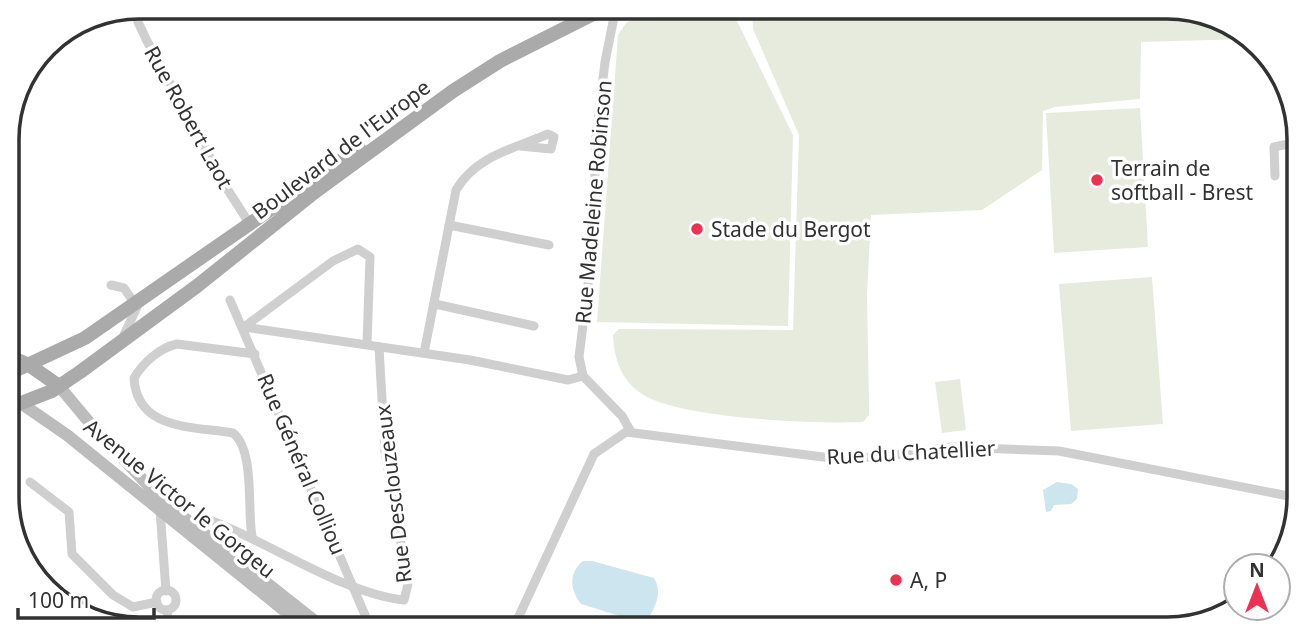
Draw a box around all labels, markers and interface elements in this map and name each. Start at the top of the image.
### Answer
street label: Rue Robert Laot [138,41,240,194]
street label: Boulevard de l'Europe [246,73,436,225]
street label: Rue Madeleine Robinson [568,79,618,325]
place label: Terrain de softball - Brest [1111,154,1254,206]
marker: Terrain de softball - Brest [1089,172,1105,188]
place label: Stade du Bergot [711,215,871,243]
marker: Stade du Bergot [689,221,705,237]
street label: Rue Général Colliou [251,369,353,559]
street label: Rue Desclouzeaux [368,403,418,585]
street label: Avenue Victor le Gorgeu [78,412,282,584]
street label: Rue du Chatellier [826,434,996,470]
north arrow [1222,552,1292,622]
text: N [1249,557,1265,583]
place label: A, P [910,566,947,594]
marker: A, P [888,572,904,588]
scale bar [18,576,154,620]
text: 100 m [28,586,89,614]

